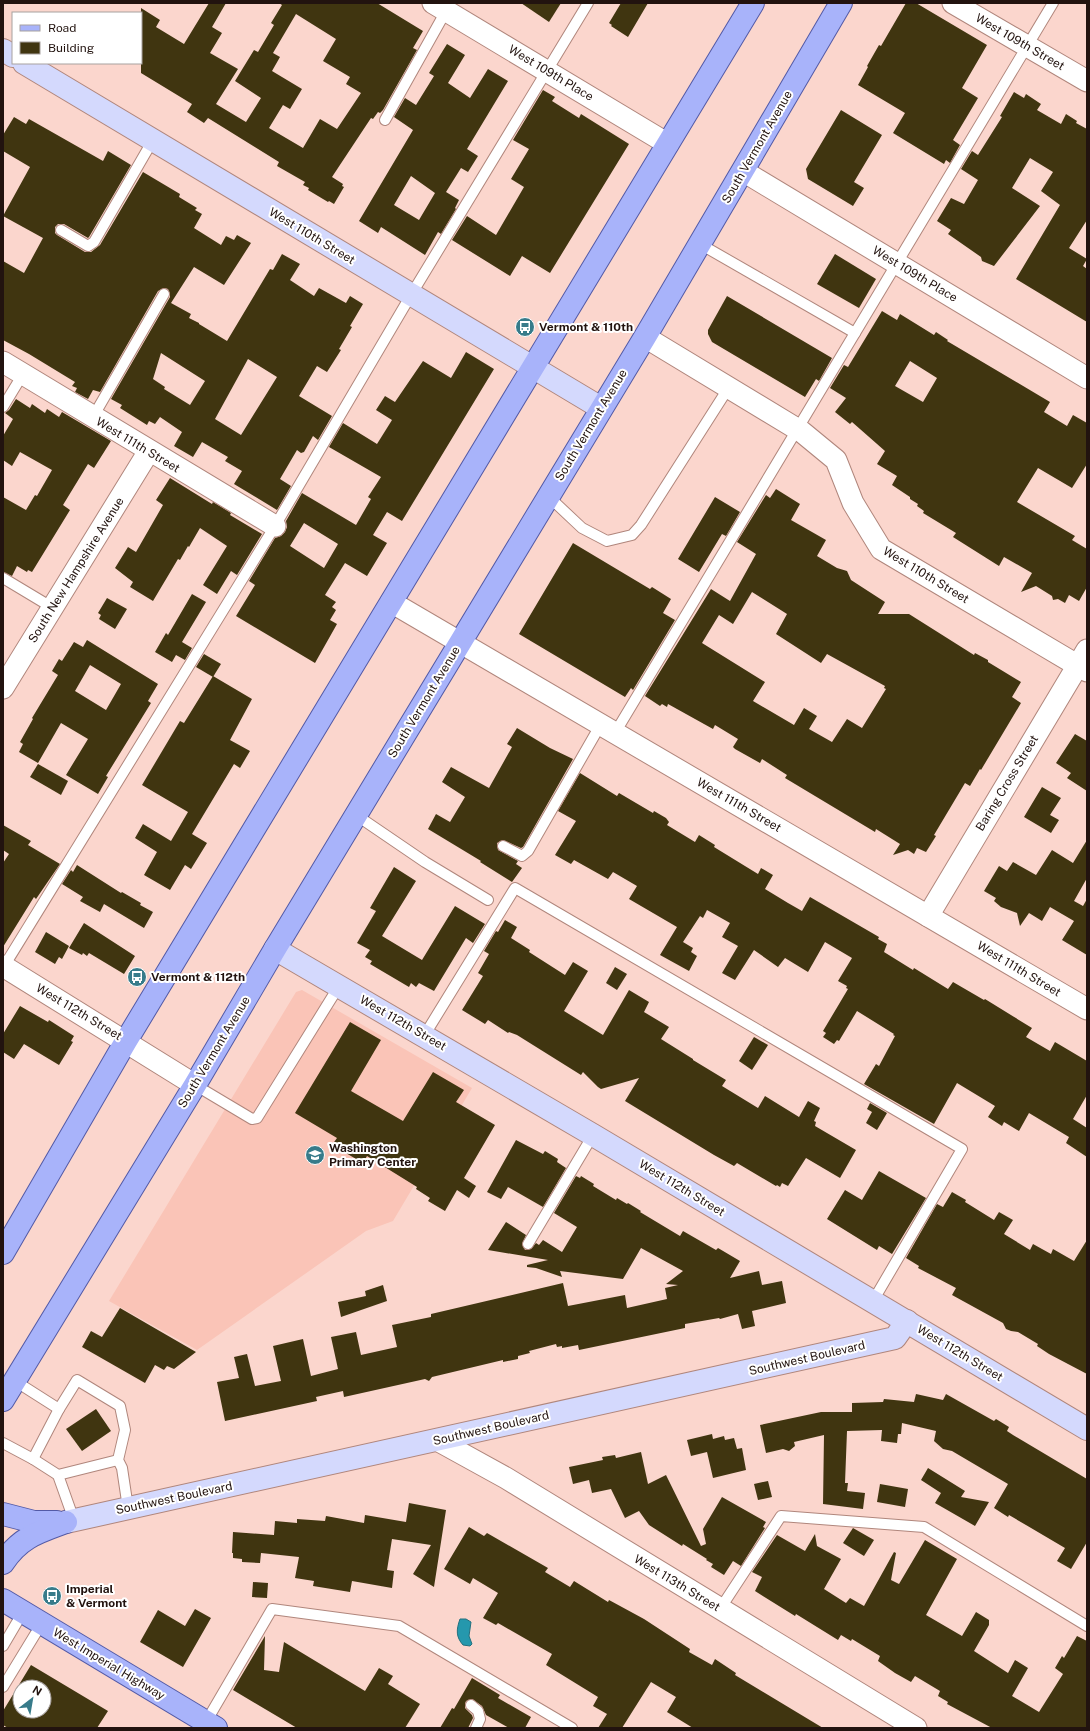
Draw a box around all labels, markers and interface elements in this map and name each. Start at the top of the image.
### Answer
street label: West 109th Street [973,11,1067,73]
legend [12,12,142,64]
text: Road [48,21,76,35]
text: Building [48,41,94,55]
street label: West 109th Place [506,42,596,104]
street label: South Vermont Avenue [719,88,795,206]
street label: West 110th Street [266,205,358,267]
street label: West 109th Place [870,243,960,305]
bus stop icon: Vermont & 110th [514,316,536,338]
place label: Vermont & 110th [539,320,633,334]
street label: South Vermont Avenue [552,367,630,483]
street label: West 111th Street [94,414,183,476]
street label: South New Hampshire Avenue [25,494,127,645]
street label: West 110th Street [880,544,972,606]
street label: South Vermont Avenue [385,644,463,760]
street label: Baring Cross Street [973,732,1041,833]
street label: West 111th Street [694,775,784,835]
street label: West 111th Street [975,938,1064,1000]
bus stop icon: Vermont & 112th [126,966,148,988]
place label: Vermont & 112th [151,970,245,984]
street label: West 112th Street [34,981,125,1043]
street label: West 112th Street [357,993,449,1054]
street label: South Vermont Avenue [175,994,253,1110]
place label: Washington Primary Center [329,1141,416,1169]
school or university icon: Washington Primary Center [304,1144,326,1166]
street label: West 112th Street [637,1157,728,1219]
street label: West 112th Street [915,1322,1006,1384]
street label: Southwest Boulevard [748,1338,866,1378]
street label: Southwest Boulevard [432,1408,550,1448]
street label: Southwest Boulevard [114,1479,234,1517]
street label: West 113th Street [631,1552,723,1614]
place label: Imperial & Vermont [66,1582,127,1610]
bus stop icon: Imperial & Vermont [41,1585,63,1607]
street label: West Imperial Highway [50,1625,168,1703]
north arrow [12,1679,52,1719]
text: N [30,1683,44,1698]

